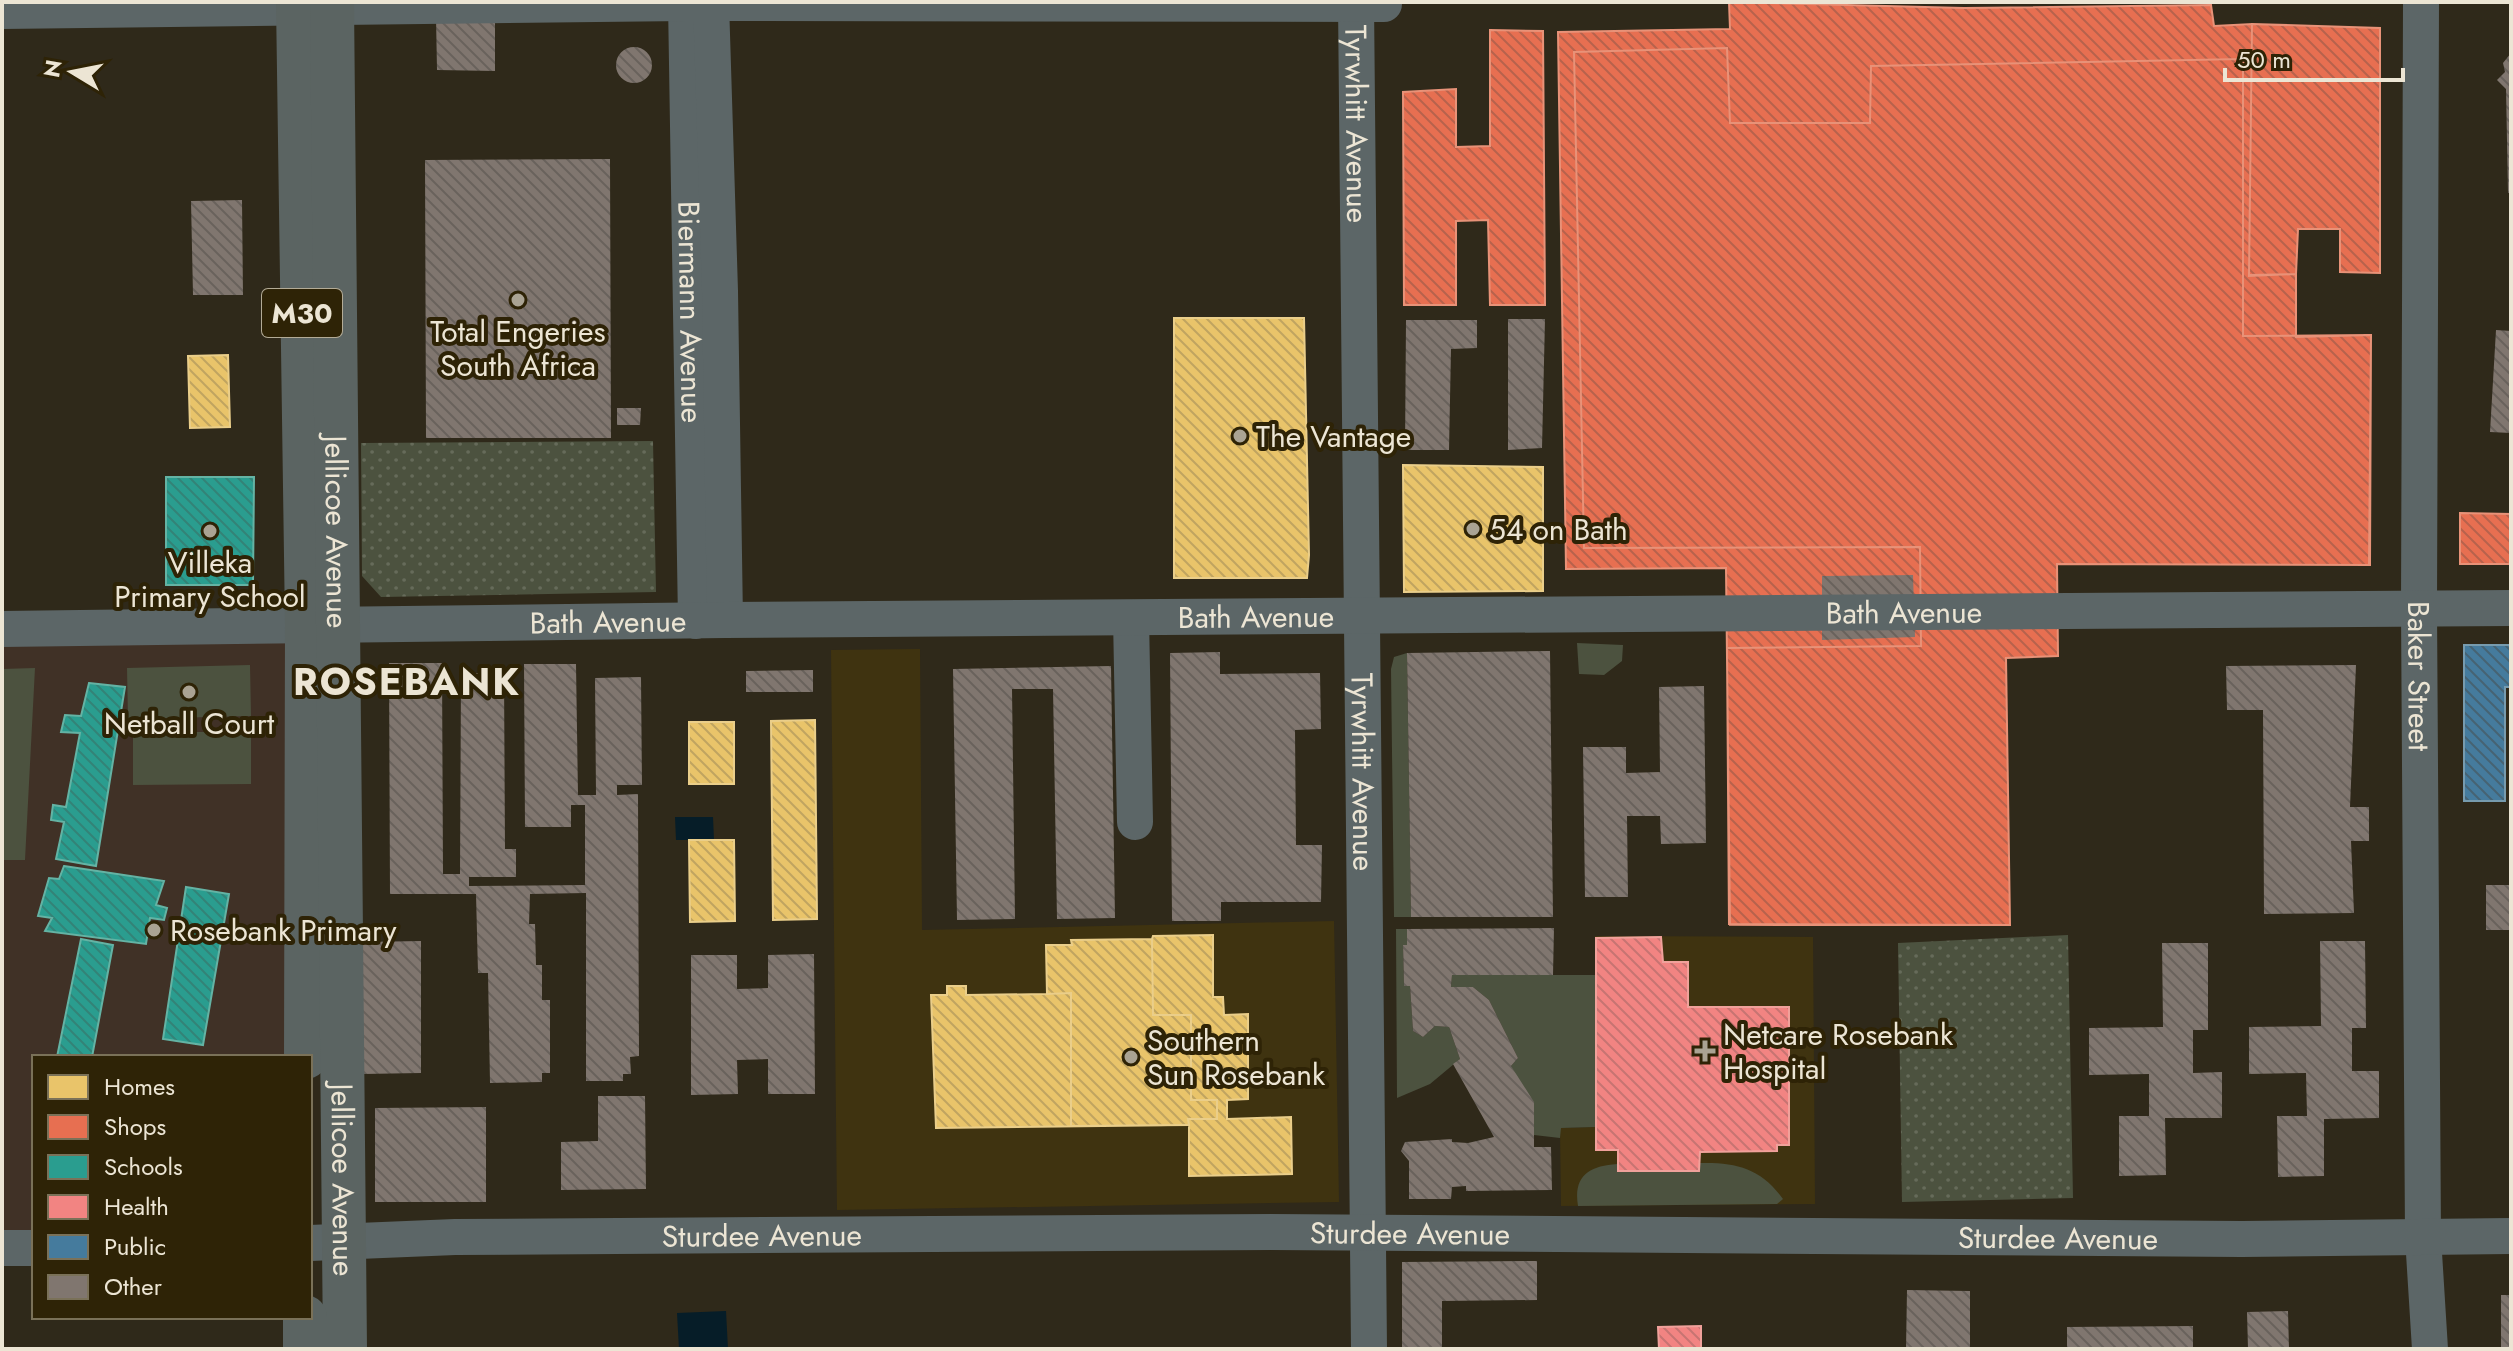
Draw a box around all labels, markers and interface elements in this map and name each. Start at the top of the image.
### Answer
street label: Tyrwhitt Avenue [1335,25,1380,223]
north arrow [32,32,112,112]
scale bar [2225,32,2403,82]
text: 50 m [2237,42,2291,77]
text: N [35,57,70,80]
street label: Biermann Avenue [668,201,714,423]
road number: M30 [262,289,342,337]
marker: Total Engeries South Africa [509,291,527,309]
place label: Total Engeries South Africa [430,310,606,387]
place label: The Vantage [1256,415,1411,458]
marker: The Vantage [1231,427,1249,445]
street label: Jellicoe Avenue [315,431,360,629]
place label: 54 on Bath [1489,508,1628,551]
marker: 54 on Bath [1464,520,1482,538]
marker: Villeka Primary School [201,522,219,540]
place label: Villeka Primary School [114,541,306,618]
street label: Bath Avenue [1825,590,1982,634]
street label: Bath Avenue [1177,594,1334,638]
street label: Bath Avenue [529,599,687,644]
street label: Baker Street [2397,601,2441,752]
district label: ROSEBANK [293,654,521,709]
street label: Tyrwhitt Avenue [1341,673,1386,871]
marker: Netball Court [180,683,198,701]
place label: Netball Court [104,702,275,745]
place label: Rosebank Primary [170,909,397,952]
marker: Rosebank Primary [145,921,163,939]
place label: Netcare Rosebank Hospital [1723,1013,1954,1090]
place label: Southern Sun Rosebank [1147,1019,1326,1096]
marker: Netcare Rosebank Hospital [1694,1040,1716,1062]
marker: Southern Sun Rosebank [1122,1048,1140,1066]
legend [32,1055,312,1319]
text: Homes [104,1069,175,1104]
street label: Jellicoe Avenue [321,1079,366,1277]
text: Shops [104,1109,166,1144]
text: Schools [104,1149,183,1184]
text: Health [104,1189,169,1224]
street label: Sturdee Avenue [1310,1211,1510,1255]
street label: Sturdee Avenue [662,1213,862,1257]
street label: Sturdee Avenue [1958,1215,2158,1260]
text: Public [104,1229,166,1264]
text: Other [104,1269,163,1304]

